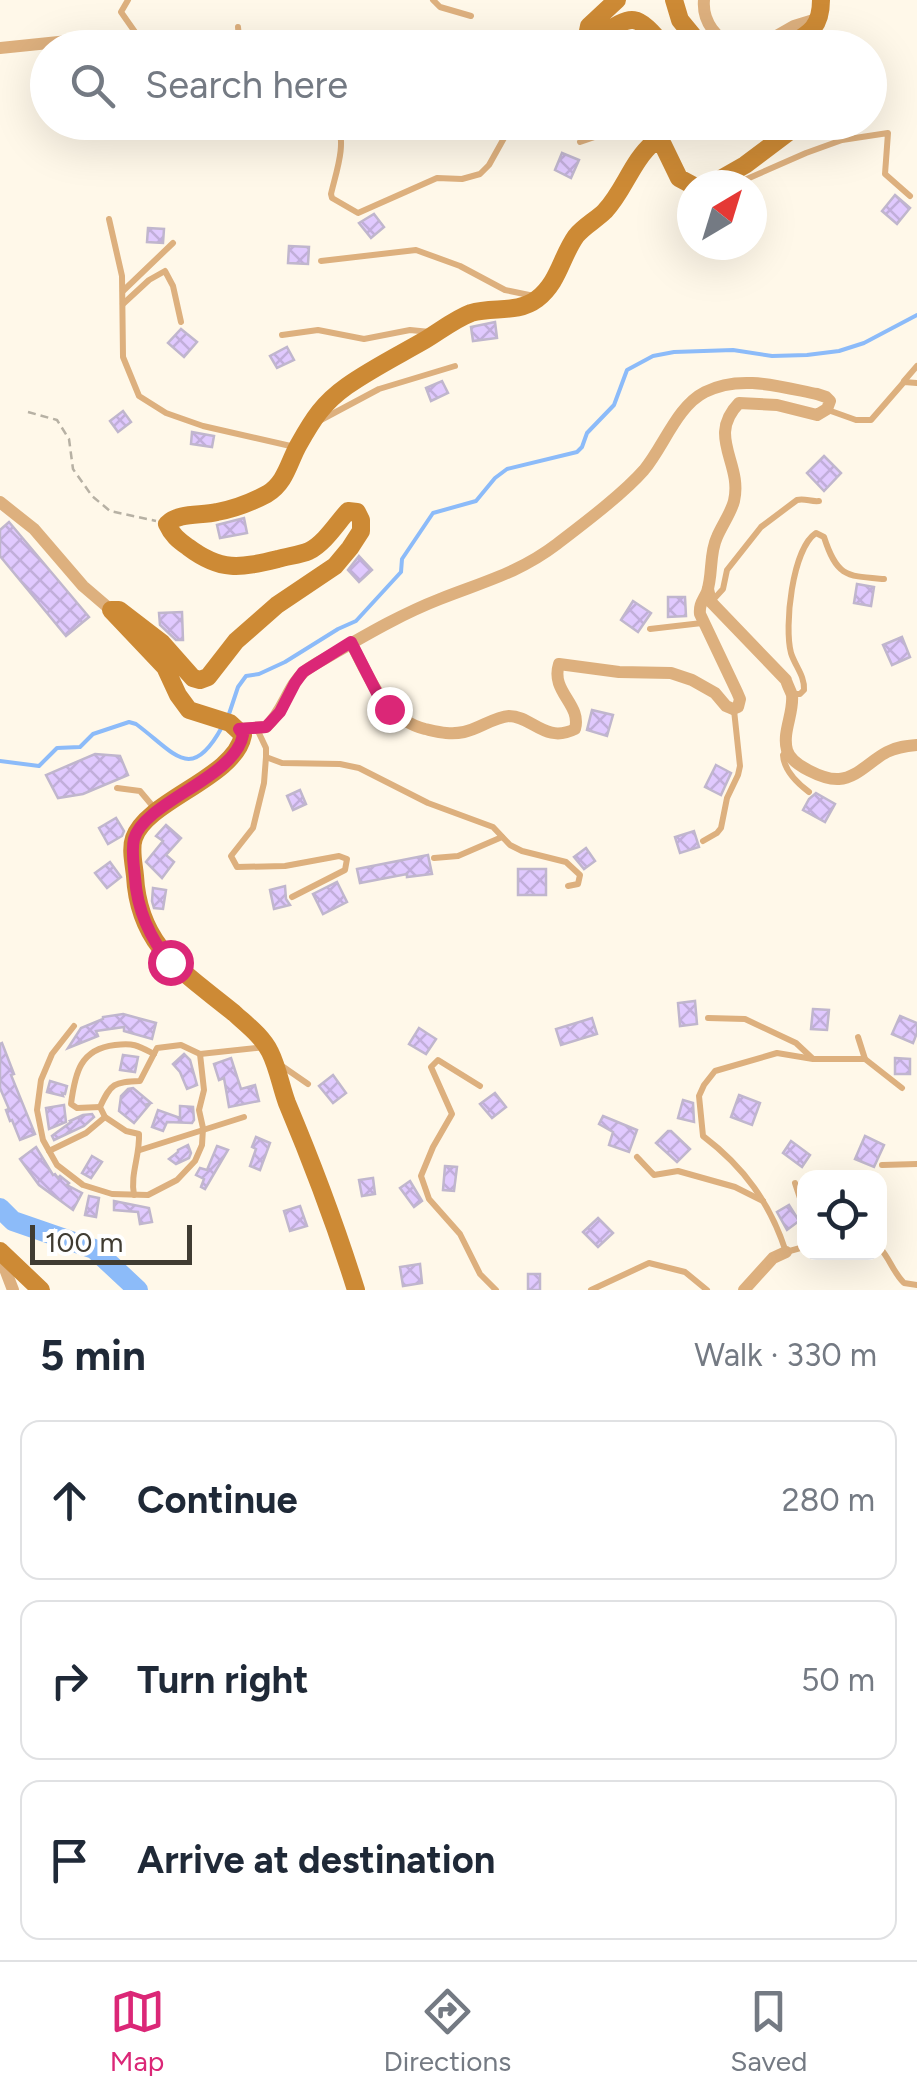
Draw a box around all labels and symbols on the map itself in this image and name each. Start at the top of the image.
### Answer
north arrow [677,170,767,260]
route end [367,687,413,733]
route start [148,940,194,986]
scale bar [30,1220,192,1264]

